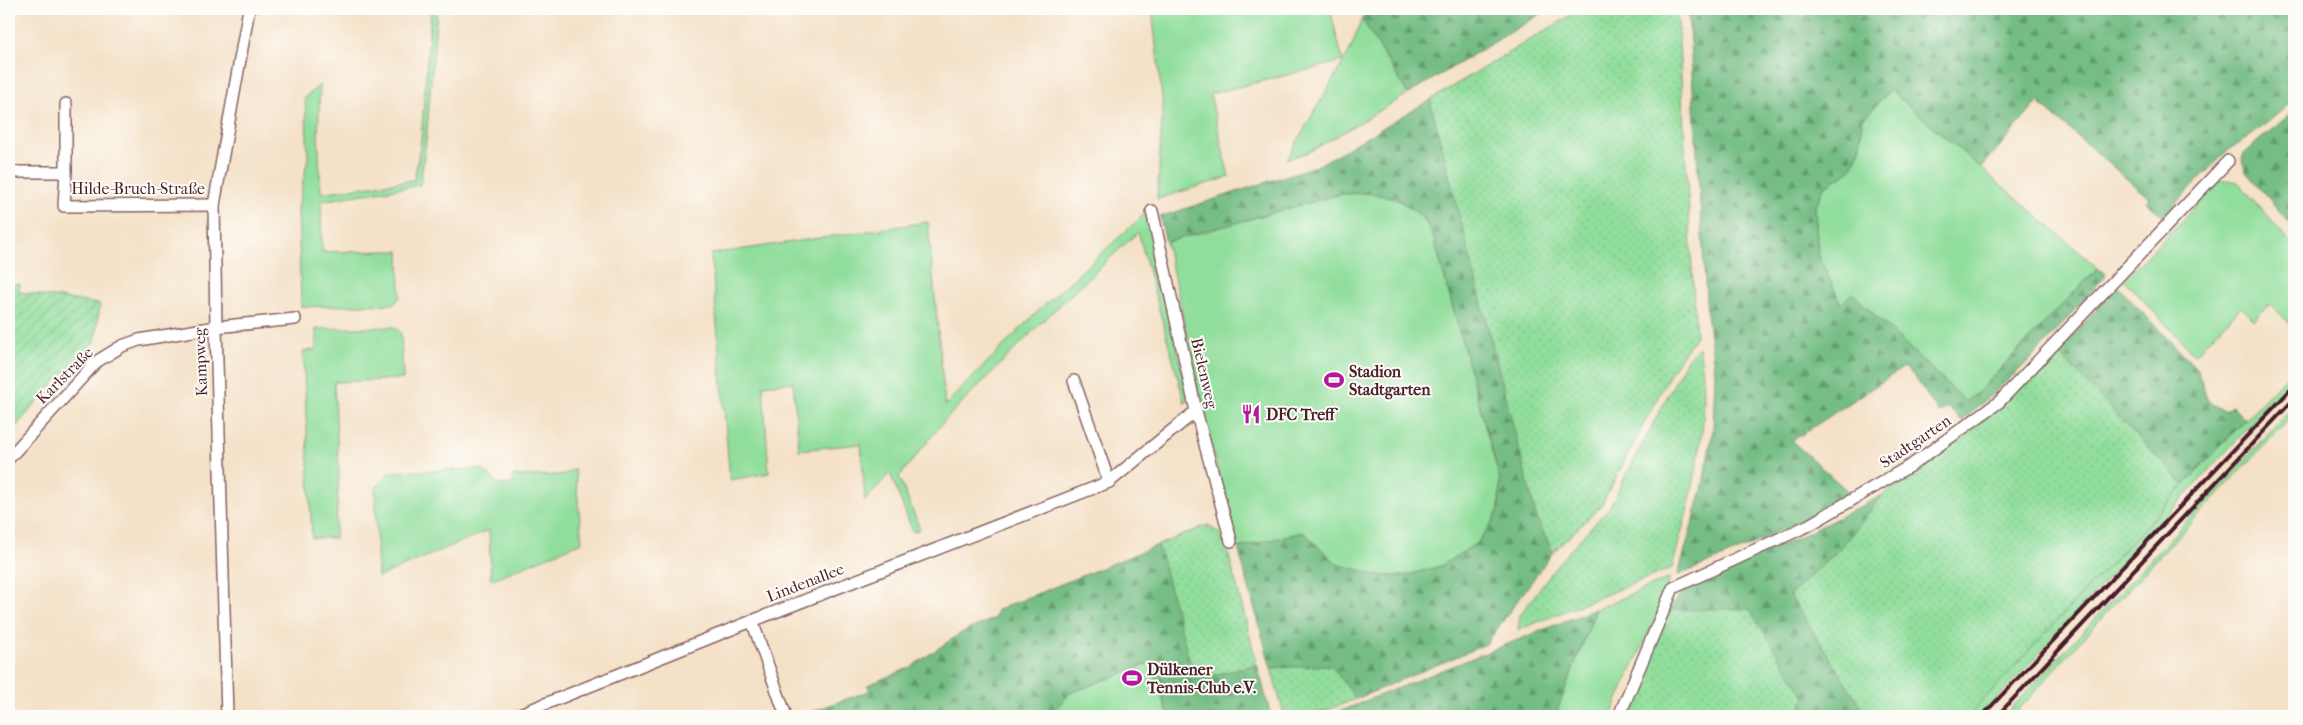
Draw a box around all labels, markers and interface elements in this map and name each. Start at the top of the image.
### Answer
street label: Hilde-Bruch-Straße [71,179,205,198]
street label: Kampweg [190,327,211,397]
street label: Bielenweg [1187,336,1222,411]
street label: Karlstraße [32,343,97,408]
place label: Stadion Stadtgarten [1349,362,1431,400]
sports icon: Stadion Stadtgarten [1323,369,1345,391]
restaurant icon: DFC Treff [1240,403,1262,425]
place label: DFC Treff [1266,405,1339,424]
street label: Stadtgarten [1876,410,1955,472]
street label: Lindenallee [764,559,847,606]
place label: Dülkener Tennis-Club e.V. [1146,660,1256,697]
sports icon: Dülkener Tennis-Club e.V. [1121,667,1143,689]

